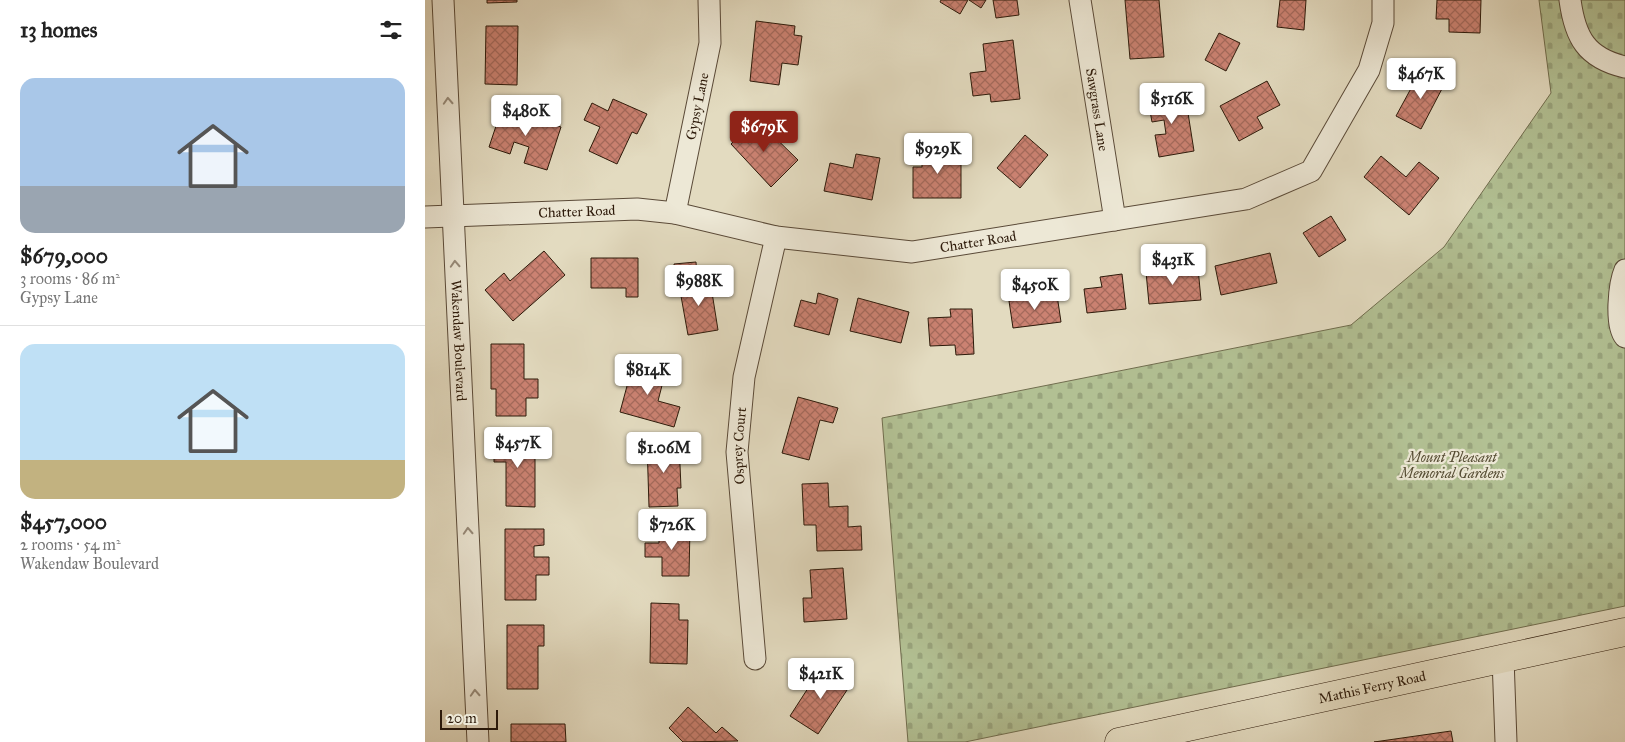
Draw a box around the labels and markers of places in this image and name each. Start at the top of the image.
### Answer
pin: $467K [1386,58,1456,100]
pin: $516K [1137,82,1207,125]
pin: $480K [491,94,561,137]
pin: $679K [729,110,799,153]
pin: $929K [903,132,973,175]
pin: $431K [1138,244,1208,286]
pin: $988K [664,264,734,307]
pin: $450K [1000,268,1070,311]
pin: $814K [613,354,683,396]
pin: $457K [483,426,553,469]
pin: $1.06M [623,432,705,474]
pin: $726K [637,508,707,551]
pin: $421K [786,658,856,700]

